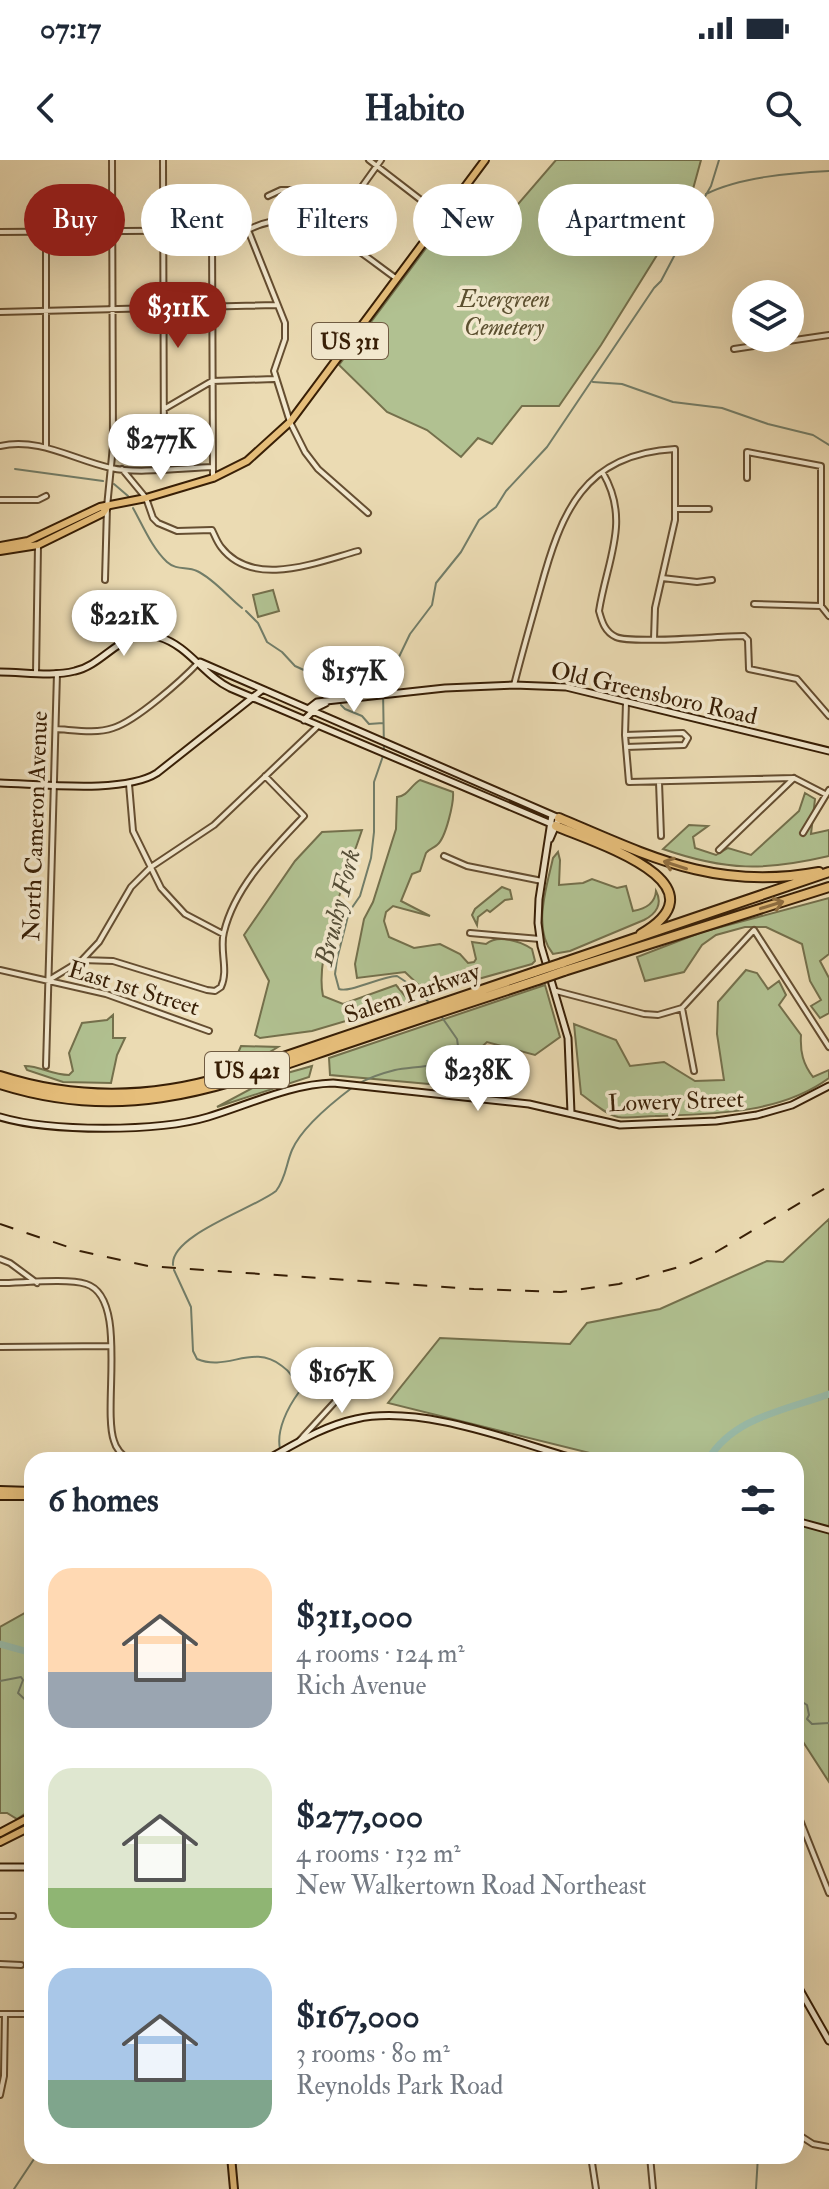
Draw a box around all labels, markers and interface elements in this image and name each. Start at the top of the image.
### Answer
text: 07:17 [40,10,101,47]
icon: back [24,86,68,130]
text: Habito [364,86,465,131]
icon: search [761,86,805,130]
chip: Buy [24,184,125,256]
chip: Rent [141,184,252,256]
chip: Filters [268,184,397,256]
chip: New [413,184,522,256]
chip: Apartment [538,184,714,256]
map controls [732,280,804,352]
button: layers [732,280,804,352]
pin: $311K [122,282,234,350]
park label: Evergreen Cemetery [456,284,550,343]
text: $311K [147,292,209,324]
road number: US 311 [312,323,388,359]
pin: $277K [105,414,217,482]
text: $277K [126,424,196,456]
pin: $221K [68,590,180,658]
text: $221K [90,600,158,632]
pin: $157K [298,646,410,714]
street label: Old Greensboro Road [548,655,760,732]
text: $157K [321,656,387,688]
street label: North Cameron Avenue [16,711,55,942]
water label: Brushy Fork [308,846,368,971]
one-way arrow [662,857,687,872]
one-way arrow [759,897,784,911]
street label: East 1st Street [64,954,203,1023]
street label: Salem Parkway [340,956,484,1031]
pin: $238K [422,1045,534,1113]
road number: US 421 [205,1052,289,1088]
text: $238K [444,1055,512,1087]
street label: Lowery Street [608,1084,745,1119]
pin: $167K [286,1347,398,1415]
text: $167K [308,1357,376,1389]
icon: filters [736,1478,780,1522]
text: 6 homes [48,1479,159,1522]
text: $311,000 [296,1595,413,1638]
icon: home [112,1600,208,1696]
text: 4 rooms · 124 m² [296,1638,465,1670]
text: Rich Avenue [296,1670,426,1702]
text: $277,000 [296,1795,423,1838]
icon: home [112,1800,208,1896]
text: 4 rooms · 132 m² [296,1838,461,1870]
text: New Walkertown Road Northeast [296,1870,647,1902]
text: $167,000 [296,1995,420,2038]
icon: home [112,2000,208,2096]
text: 3 rooms · 80 m² [296,2038,450,2070]
text: Reynolds Park Road [296,2070,503,2102]

